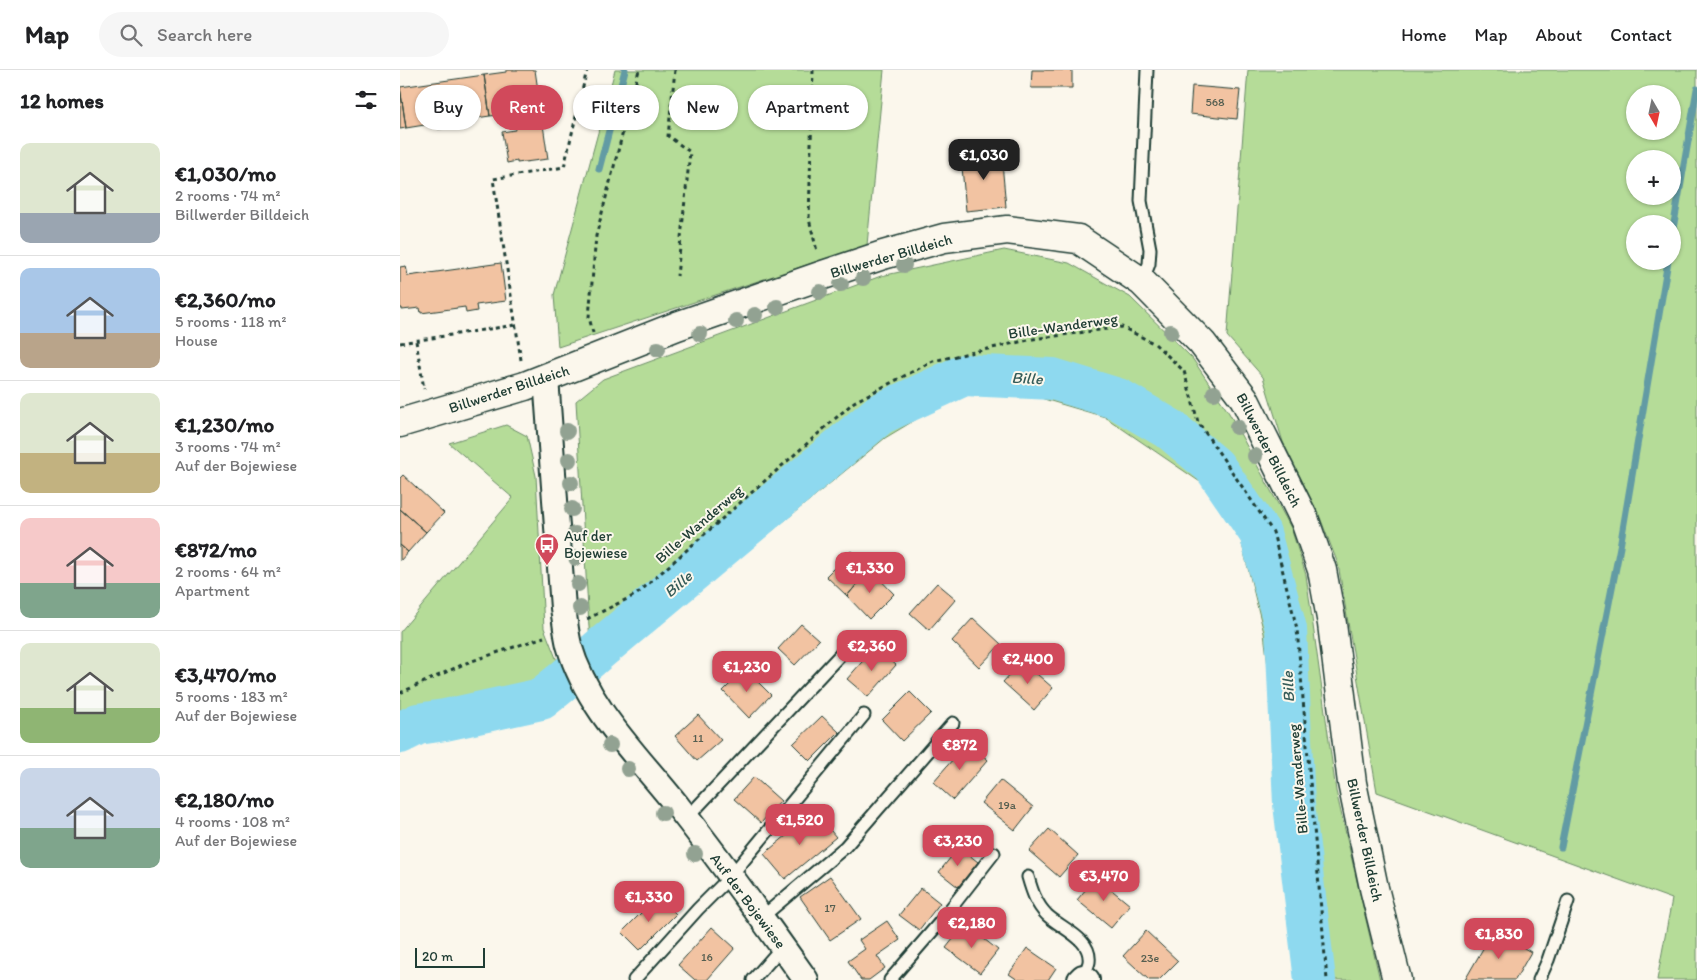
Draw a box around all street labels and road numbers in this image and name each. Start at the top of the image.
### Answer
street label: Billwerder Billdeich [828,230,954,282]
street label: Bille-Wanderweg [1007,309,1119,343]
street label: Billwerder Billdeich [446,361,572,417]
street label: Billwerder Billdeich [1232,390,1306,510]
street label: Bille-Wanderweg [651,481,747,567]
street label: Bille-Wanderweg [1284,723,1312,835]
street label: Billwerder Billdeich [1343,777,1387,904]
street label: Auf der Bojewiese [706,850,790,952]

